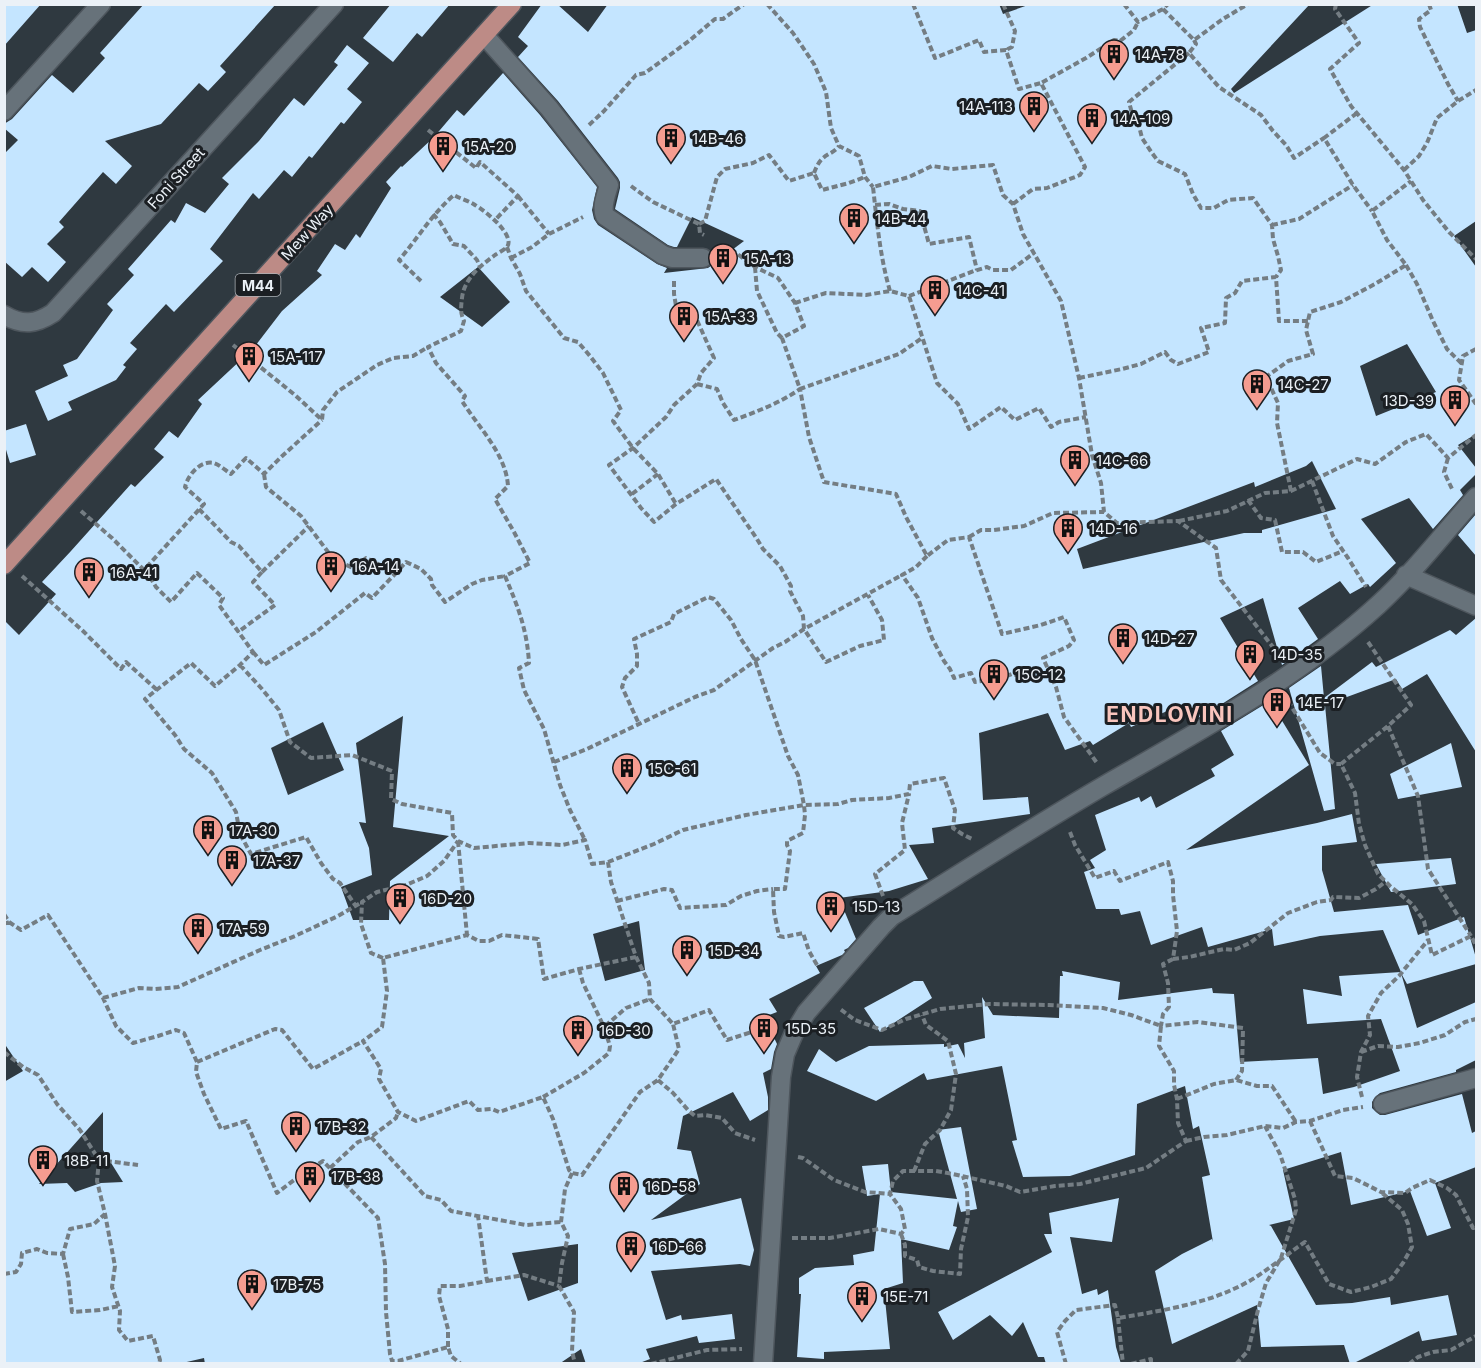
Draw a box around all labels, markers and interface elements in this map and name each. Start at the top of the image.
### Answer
building icon: 14A-78 [1098,38,1130,80]
place label: 14A-78 [1135,45,1185,64]
building icon: 14A-113 [1018,90,1050,132]
place label: 14A-113 [959,97,1013,116]
building icon: 14A-109 [1076,102,1108,144]
place label: 14A-109 [1113,109,1170,128]
building icon: 14B-46 [655,122,687,164]
place label: 14B-46 [692,129,744,148]
building icon: 15A-20 [427,130,459,172]
place label: 15A-20 [464,137,514,156]
street label: Foni Street [143,143,209,213]
street label: Mew Way [277,200,338,264]
building icon: 14B-44 [838,202,870,244]
place label: 14B-44 [875,209,927,228]
building icon: 15A-13 [707,242,739,284]
place label: 15A-13 [744,249,791,268]
road number: M44 [236,274,280,296]
building icon: 14C-41 [919,274,951,316]
place label: 14C-41 [956,281,1005,300]
building icon: 15A-33 [668,300,700,342]
place label: 15A-33 [705,307,755,326]
building icon: 15A-117 [233,340,265,382]
place label: 15A-117 [270,347,323,366]
building icon: 14C-27 [1241,368,1273,410]
place label: 14C-27 [1278,375,1329,394]
building icon: 13D-39 [1439,384,1471,426]
place label: 13D-39 [1383,391,1434,410]
building icon: 14C-66 [1059,444,1091,486]
place label: 14C-66 [1096,451,1148,470]
building icon: 14D-16 [1052,512,1084,554]
place label: 14D-16 [1089,519,1138,538]
building icon: 16A-14 [315,550,347,592]
building icon: 16A-41 [73,556,105,598]
place label: 16A-14 [352,557,400,576]
place label: 16A-41 [110,563,158,582]
building icon: 14D-27 [1107,622,1139,664]
place label: 14D-27 [1144,629,1195,648]
building icon: 14D-35 [1234,638,1266,680]
place label: 14D-35 [1271,645,1323,664]
building icon: 15C-12 [978,658,1010,700]
place label: 15C-12 [1015,665,1063,684]
building icon: 14E-17 [1261,686,1293,728]
place label: 14E-17 [1298,693,1344,712]
district label: ENDLOVINI [1106,702,1234,727]
building icon: 15C-61 [611,752,643,794]
place label: 15C-61 [648,759,696,778]
building icon: 17A-30 [192,814,224,856]
place label: 17A-30 [229,821,277,840]
building icon: 17A-37 [216,844,248,886]
place label: 17A-37 [253,851,300,870]
building icon: 16D-20 [384,882,416,924]
place label: 16D-20 [421,889,472,908]
building icon: 15D-13 [815,890,847,932]
place label: 15D-13 [852,897,900,916]
building icon: 17A-59 [182,912,214,954]
place label: 17A-59 [219,919,267,938]
building icon: 15D-34 [671,934,703,976]
place label: 15D-34 [708,941,760,960]
building icon: 15D-35 [748,1012,780,1054]
building icon: 16D-30 [562,1014,594,1056]
place label: 15D-35 [785,1019,836,1038]
place label: 16D-30 [599,1021,651,1040]
building icon: 17B-32 [280,1110,312,1152]
place label: 17B-32 [317,1117,367,1136]
building icon: 18B-11 [27,1144,59,1186]
place label: 18B-11 [64,1151,108,1170]
building icon: 17B-38 [294,1160,326,1202]
place label: 17B-38 [331,1167,381,1186]
building icon: 16D-58 [608,1170,640,1212]
place label: 16D-58 [645,1177,697,1196]
building icon: 16D-66 [615,1230,647,1272]
place label: 16D-66 [652,1237,704,1256]
building icon: 17B-75 [236,1268,268,1310]
place label: 17B-75 [273,1275,321,1294]
building icon: 15E-71 [846,1280,878,1322]
place label: 15E-71 [883,1287,928,1306]

